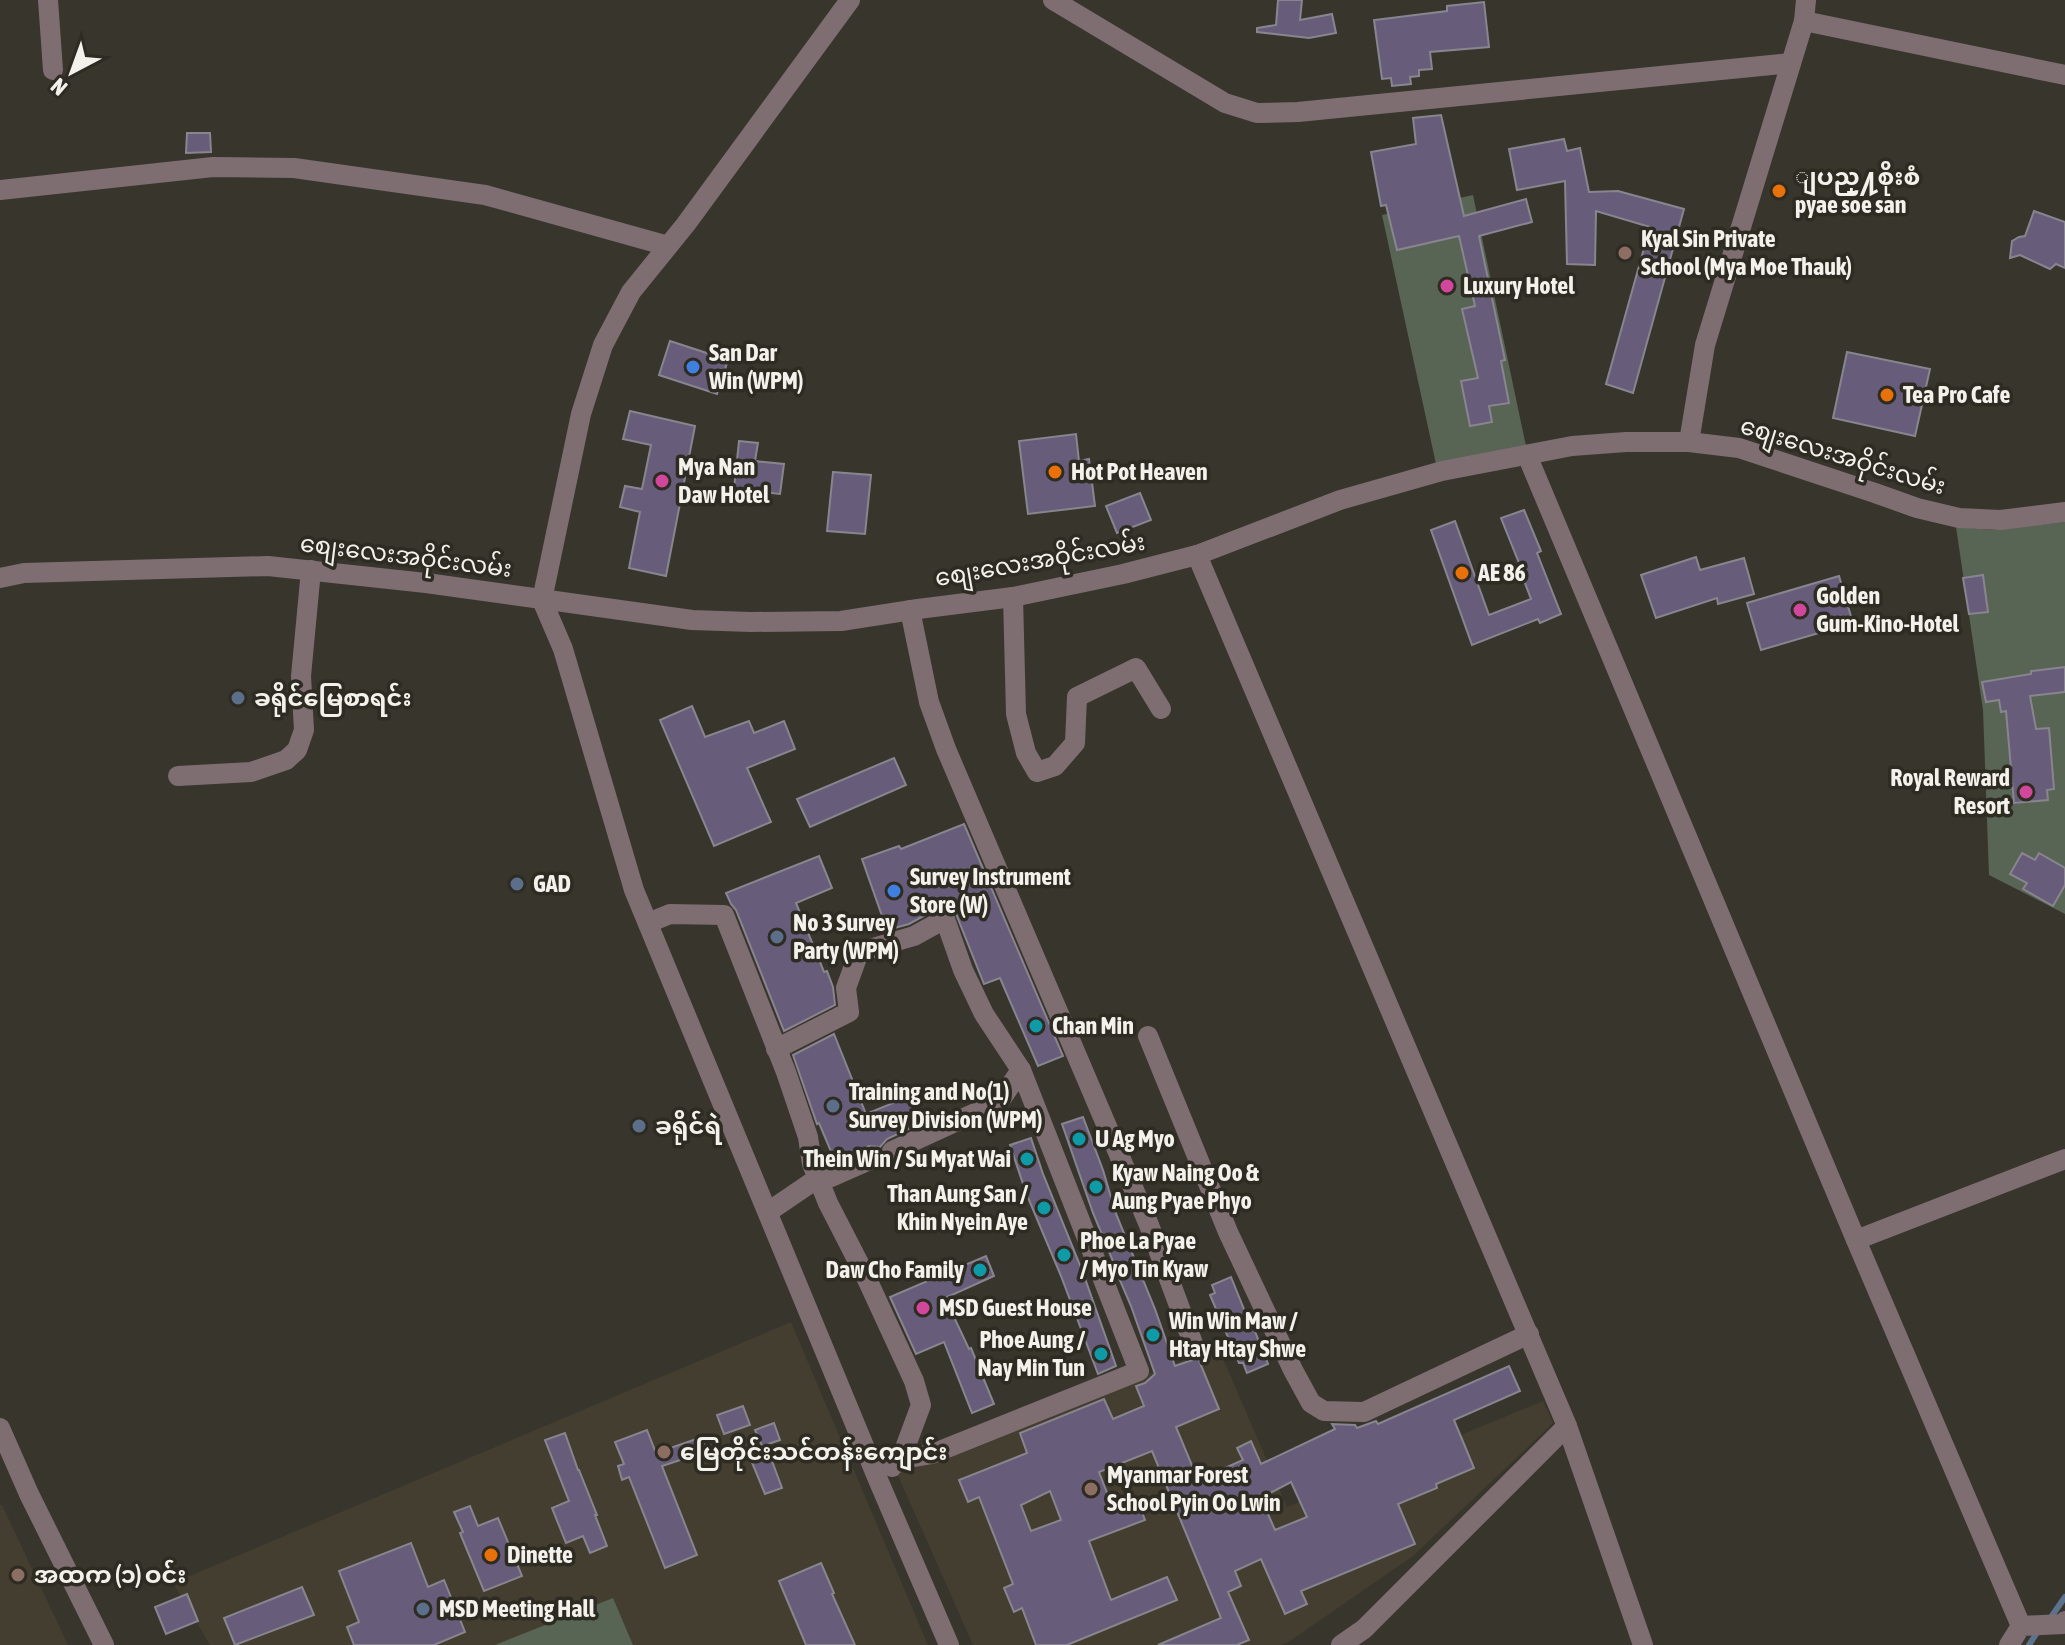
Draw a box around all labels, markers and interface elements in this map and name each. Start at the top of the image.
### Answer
north arrow [32,32,112,112]
text: N [45,73,72,101]
place label: ျပည္႔စိုးစံ pyae soe san [1795,161,1920,218]
marker: ျပည္႔စိုးစံ pyae soe san [1770,182,1788,200]
place label: Kyal Sin Private School (Mya Moe Thauk) [1641,225,1852,280]
marker: Kyal Sin Private School (Mya Moe Thauk) [1616,244,1634,262]
place label: Luxury Hotel [1463,272,1575,299]
marker: Luxury Hotel [1438,277,1456,295]
place label: San Dar Win (WPM) [708,339,804,394]
marker: San Dar Win (WPM) [684,358,702,376]
place label: Tea Pro Cafe [1903,381,2010,408]
marker: Tea Pro Cafe [1878,386,1896,404]
street label: စျေးလေးအဝိုင်းလမ်း [1736,410,1949,505]
place label: Mya Nan Daw Hotel [678,453,770,508]
place label: Hot Pot Heaven [1071,458,1208,485]
marker: Hot Pot Heaven [1046,463,1064,481]
marker: Mya Nan Daw Hotel [653,472,671,490]
street label: စျေးလေးအဝိုင်းလမ်း [932,526,1148,597]
street label: စျေးလေးအဝိုင်းလမ်း [298,527,514,588]
place label: AE 86 [1477,559,1526,586]
marker: AE 86 [1453,564,1471,582]
place label: Golden Gum-Kino-Hotel [1816,582,1960,637]
marker: Golden Gum-Kino-Hotel [1791,601,1809,619]
place label: ခရိုင်မြေစာရင်း [254,682,412,717]
marker: ခရိုင်မြေစာရင်း [229,689,247,707]
place label: Royal Reward Resort [1890,764,2010,819]
marker: Royal Reward Resort [2017,783,2035,801]
place label: Survey Instrument Store (W) [910,863,1071,918]
place label: GAD [533,870,571,897]
marker: GAD [508,875,526,893]
marker: Survey Instrument Store (W) [885,882,903,900]
place label: No 3 Survey Party (WPM) [793,909,899,964]
marker: No 3 Survey Party (WPM) [768,928,786,946]
place label: Chan Min [1052,1012,1134,1039]
marker: Chan Min [1027,1017,1045,1035]
place label: Training and No(1) Survey Division (WPM) [849,1078,1043,1133]
marker: Training and No(1) Survey Division (WPM) [824,1097,842,1115]
place label: ခရိုင်ရဲ [655,1110,722,1145]
marker: ခရိုင်ရဲ [630,1117,648,1135]
place label: U Ag Myo [1095,1125,1175,1152]
marker: U Ag Myo [1070,1130,1088,1148]
place label: Thein Win / Su Myat Wai [803,1145,1011,1172]
marker: Thein Win / Su Myat Wai [1018,1150,1036,1168]
place label: Kyaw Naing Oo & Aung Pyae Phyo [1111,1159,1259,1214]
marker: Kyaw Naing Oo & Aung Pyae Phyo [1087,1178,1105,1196]
place label: Than Aung San / Khin Nyein Aye [887,1180,1029,1235]
marker: Than Aung San / Khin Nyein Aye [1035,1199,1053,1217]
place label: Phoe La Pyae / Myo Tin Kyaw [1080,1227,1209,1282]
marker: Phoe La Pyae / Myo Tin Kyaw [1055,1246,1073,1264]
place label: Daw Cho Family [826,1256,964,1283]
marker: Daw Cho Family [971,1261,989,1279]
place label: MSD Guest House [939,1294,1092,1321]
marker: MSD Guest House [914,1299,932,1317]
place label: Win Win Maw / Htay Htay Shwe [1168,1307,1306,1362]
place label: Phoe Aung / Nay Min Tun [977,1326,1086,1381]
marker: Win Win Maw / Htay Htay Shwe [1144,1326,1162,1344]
marker: Phoe Aung / Nay Min Tun [1092,1345,1110,1363]
place label: မြေတိုင်းသင်တန်းကျောင်း [680,1436,947,1472]
marker: မြေတိုင်းသင်တန်းကျောင်း [655,1443,673,1461]
place label: Myanmar Forest School Pyin Oo Lwin [1107,1461,1281,1516]
marker: Myanmar Forest School Pyin Oo Lwin [1082,1480,1100,1498]
place label: Dinette [507,1541,573,1568]
marker: Dinette [482,1546,500,1564]
place label: အထက (၁) ဝင်း [34,1559,187,1588]
marker: အထက (၁) ဝင်း [9,1566,27,1584]
place label: MSD Meeting Hall [439,1595,596,1622]
marker: MSD Meeting Hall [414,1600,432,1618]

